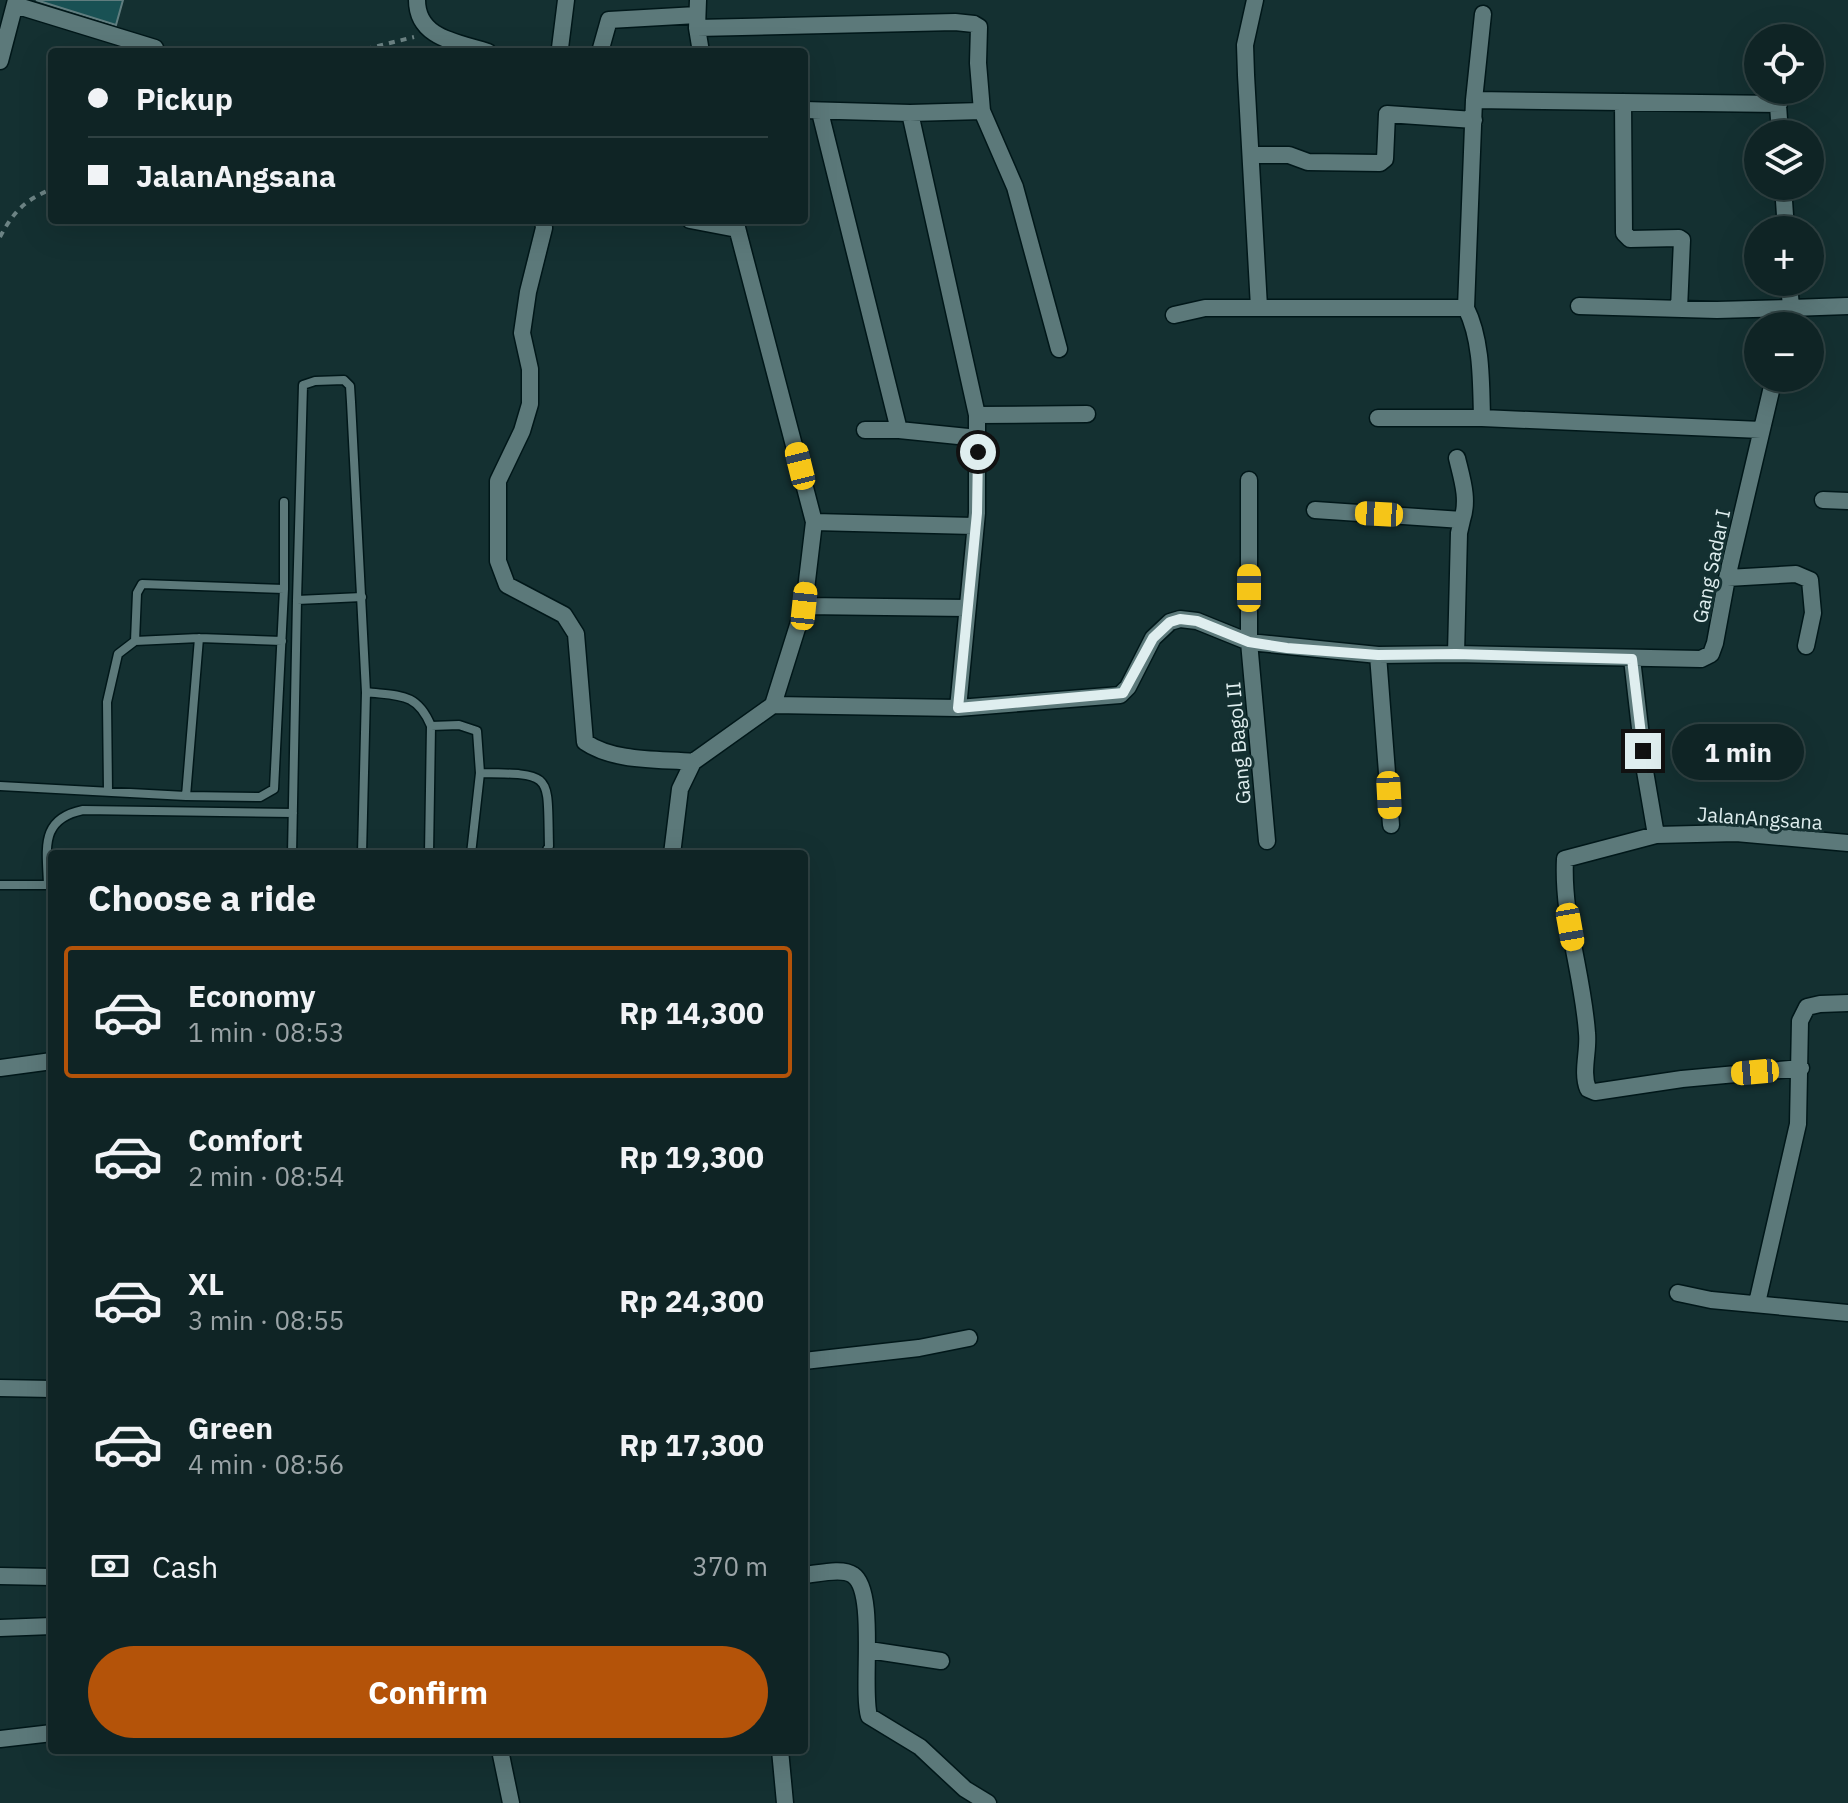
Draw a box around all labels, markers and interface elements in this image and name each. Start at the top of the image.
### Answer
map controls [1744,24,1824,392]
button: locate [1744,24,1824,104]
text: Pickup [136,79,233,118]
button: layers [1744,120,1824,200]
text: JalanAngsana [136,156,336,195]
button: + [1744,216,1824,296]
button: − [1744,312,1824,392]
route start [960,434,996,470]
car [783,440,817,492]
car [1354,501,1404,527]
street label: Gang Sadar I [1686,507,1736,625]
car [1237,564,1261,612]
car [790,581,818,631]
street label: Gang Bagol II [1219,681,1257,805]
callout: 1 min [1671,723,1803,779]
route end [1625,733,1661,769]
text: 1 min [1704,735,1772,769]
car [1376,770,1402,820]
street label: JalanAngsana [1696,800,1824,836]
text: Choose a ride [88,874,316,921]
car [1554,901,1586,953]
icon: car [92,976,164,1048]
text: Economy [188,976,316,1015]
text: Rp 14,300 [619,993,764,1032]
text: 1 min · 08:53 [188,1015,344,1049]
car [1730,1058,1780,1086]
icon: car [92,1120,164,1192]
text: Comfort [188,1120,303,1159]
text: Rp 19,300 [619,1137,764,1176]
text: 2 min · 08:54 [188,1159,344,1193]
icon: car [92,1264,164,1336]
text: XL [188,1264,224,1303]
text: Rp 24,300 [619,1281,764,1320]
text: 3 min · 08:55 [188,1303,344,1337]
icon: car [92,1408,164,1480]
text: Green [188,1408,273,1447]
text: Rp 17,300 [619,1425,764,1464]
text: 4 min · 08:56 [188,1447,344,1481]
icon: cash [88,1544,132,1588]
text: Cash [152,1547,218,1586]
text: 370 m [692,1549,768,1583]
button: Confirm [88,1646,768,1738]

